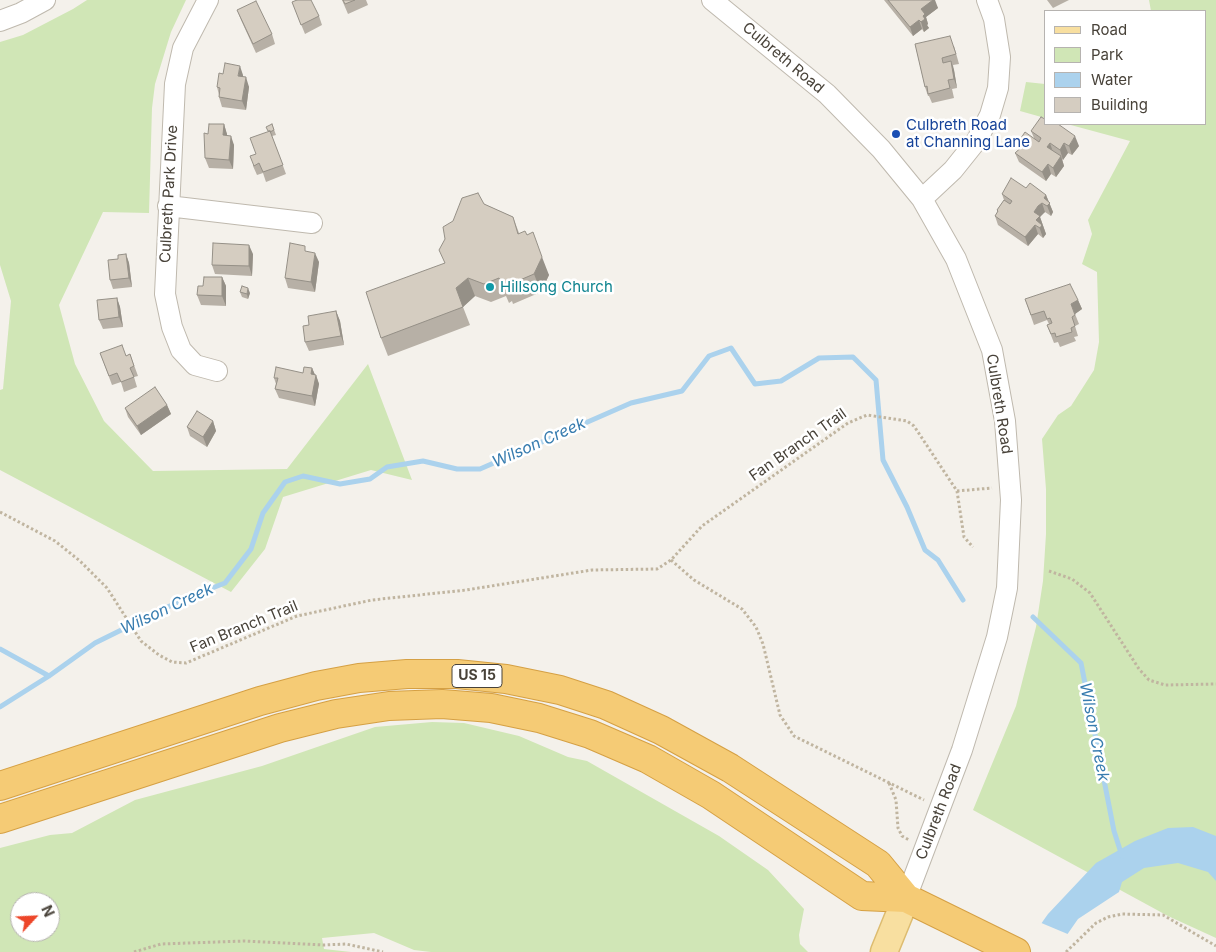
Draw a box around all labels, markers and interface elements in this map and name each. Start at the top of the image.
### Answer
legend [1044,10,1206,125]
street label: Culbreth Road [739,19,827,97]
text: Road [1091,20,1127,39]
text: Park [1091,45,1123,64]
text: Water [1091,70,1133,89]
text: Building [1091,95,1148,114]
place label: Culbreth Road at Channing Lane [906,116,1030,151]
street label: Culbreth Park Drive [156,124,182,264]
marker: Culbreth Road at Channing Lane [890,128,902,140]
place label: Hillsong Church [500,278,613,296]
marker: Hillsong Church [484,281,496,293]
street label: Culbreth Road [982,353,1016,455]
street label: Fan Branch Trail [746,405,850,485]
water label: Wilson Creek [489,414,589,472]
water label: Wilson Creek [118,579,216,639]
street label: Fan Branch Trail [188,597,300,657]
road number: US 15 [452,664,502,688]
water label: Wilson Creek [1075,681,1113,783]
street label: Culbreth Road [913,762,965,862]
north arrow [10,892,60,942]
text: N [38,902,58,919]

